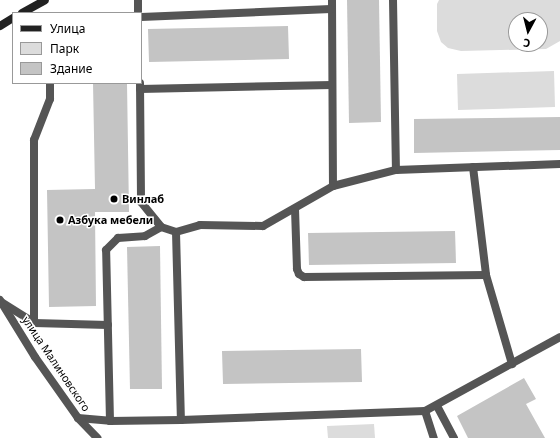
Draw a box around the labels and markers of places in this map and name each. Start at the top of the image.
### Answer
place label: Винлаб [122,192,164,206]
marker: Винлаб [109,194,119,204]
place label: Азбука мебели [68,213,153,227]
marker: Азбука мебели [55,215,65,225]

